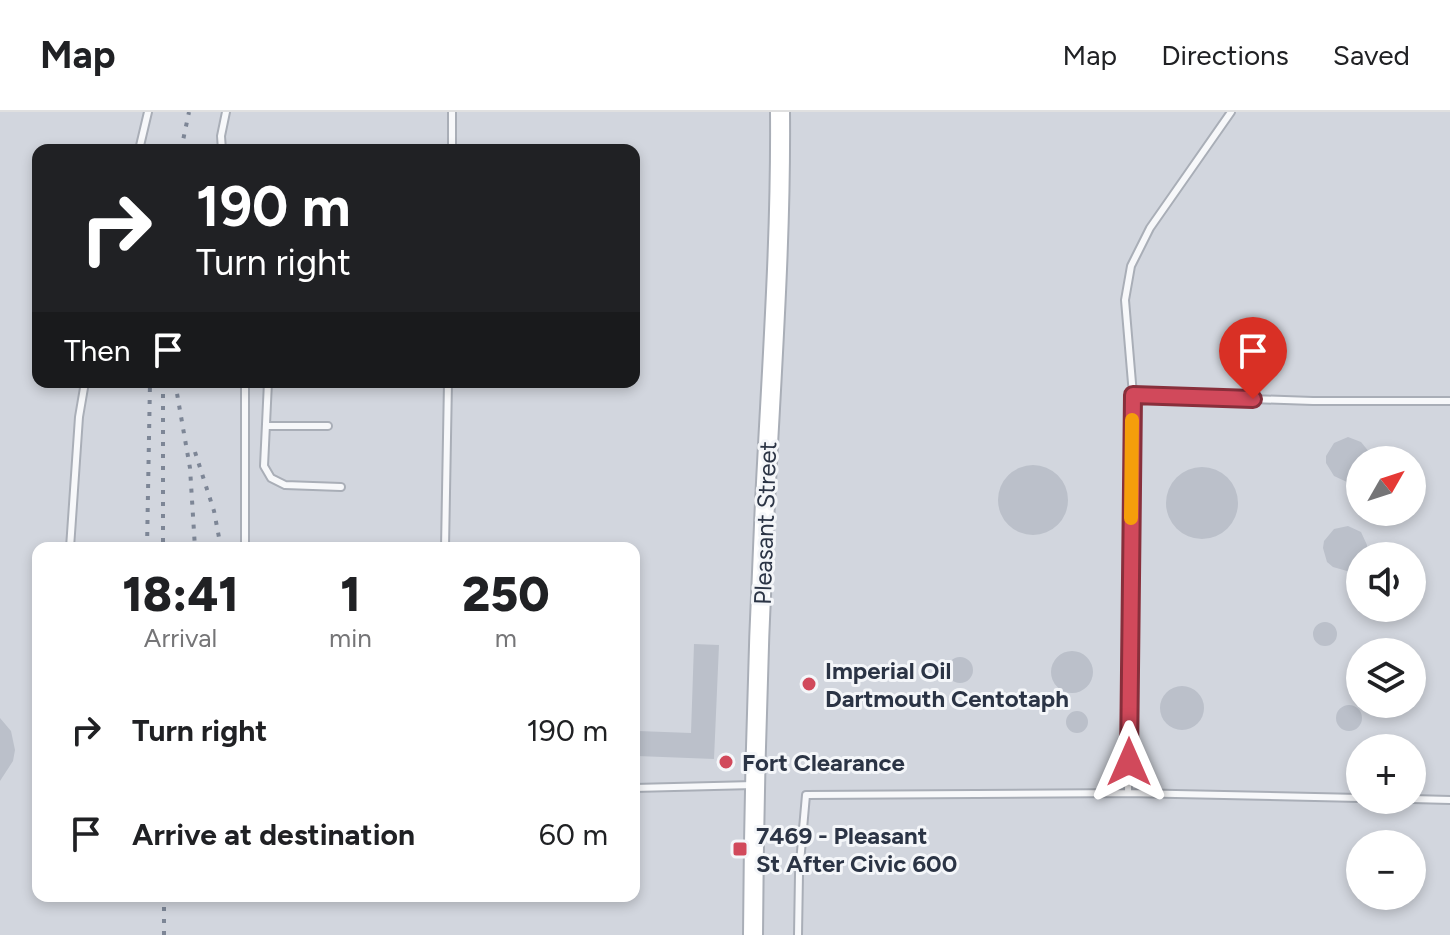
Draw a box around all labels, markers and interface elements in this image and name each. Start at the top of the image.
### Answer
text: Map [40,32,116,78]
text: Map [1063,38,1117,72]
text: Directions [1161,38,1289,72]
text: Saved [1333,38,1410,72]
text: 190 m [196,173,351,240]
icon: right [64,176,168,280]
text: Turn right [196,241,351,284]
pin [1219,317,1287,399]
icon: arrive [146,328,190,372]
icon: arrive [1231,329,1275,373]
text: Then [64,332,130,369]
street label: Pleasant Street [748,441,782,605]
north arrow [1346,446,1426,526]
map controls [1346,446,1426,910]
button: sound [1346,542,1426,622]
text: 18:41 [122,565,239,623]
text: 1 [340,565,361,623]
text: 250 [462,565,550,623]
text: Arrival [144,622,217,654]
text: min [329,622,372,654]
text: m [495,622,517,654]
button: layers [1346,638,1426,718]
place label: Imperial Oil Dartmouth Centotaph [825,656,1069,713]
marker: Imperial Oil Dartmouth Centotaph [800,675,818,693]
icon: right [64,708,108,752]
text: Turn right [132,712,267,749]
text: 190 m [526,712,608,749]
position arrow [1087,720,1171,804]
button: + [1346,734,1426,814]
place label: Fort Clearance [742,748,905,777]
marker: Fort Clearance [717,753,735,771]
icon: arrive [64,812,108,856]
text: Arrive at destination [132,816,415,853]
text: 60 m [539,816,608,853]
place label: 7469 - Pleasant St After Civic 600 [756,821,957,878]
button: − [1346,830,1426,910]
marker: 7469 - Pleasant St After Civic 600 [731,840,749,858]

